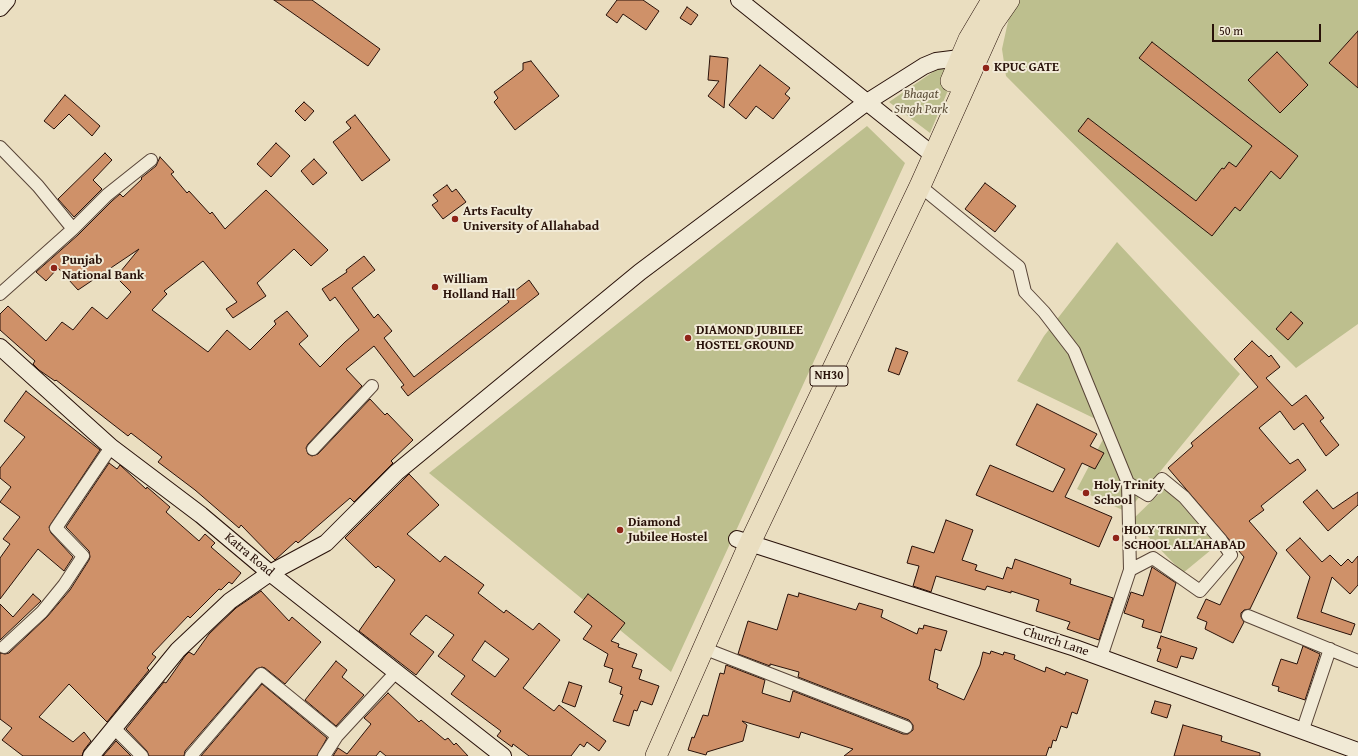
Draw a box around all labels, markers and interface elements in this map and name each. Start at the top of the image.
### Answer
scale bar [1214,16,1323,42]
text: 50 m [1219,22,1243,39]
place label: KPUC GATE [994,60,1059,76]
marker: KPUC GATE [981,63,991,73]
park label: Bhagat Singh Park [894,87,948,118]
place label: Arts Faculty University of Allahabad [463,204,599,235]
marker: Arts Faculty University of Allahabad [450,214,460,224]
place label: Punjab National Bank [62,253,144,284]
marker: Punjab National Bank [49,263,59,273]
place label: William Holland Hall [443,272,515,303]
marker: William Holland Hall [430,282,440,292]
place label: DIAMOND JUBILEE HOSTEL GROUND [696,323,803,354]
marker: DIAMOND JUBILEE HOSTEL GROUND [683,333,693,343]
road number: NH30 [810,366,848,386]
place label: Holy Trinity School [1094,478,1164,509]
marker: Holy Trinity School [1081,488,1091,498]
place label: Diamond Jubilee Hostel [628,515,708,546]
place label: HOLY TRINITY SCHOOL ALLAHABAD [1124,523,1245,554]
marker: Diamond Jubilee Hostel [615,525,625,535]
street label: Katra Road [221,530,277,580]
marker: HOLY TRINITY SCHOOL ALLAHABAD [1111,533,1121,543]
street label: Church Lane [1021,624,1091,660]

